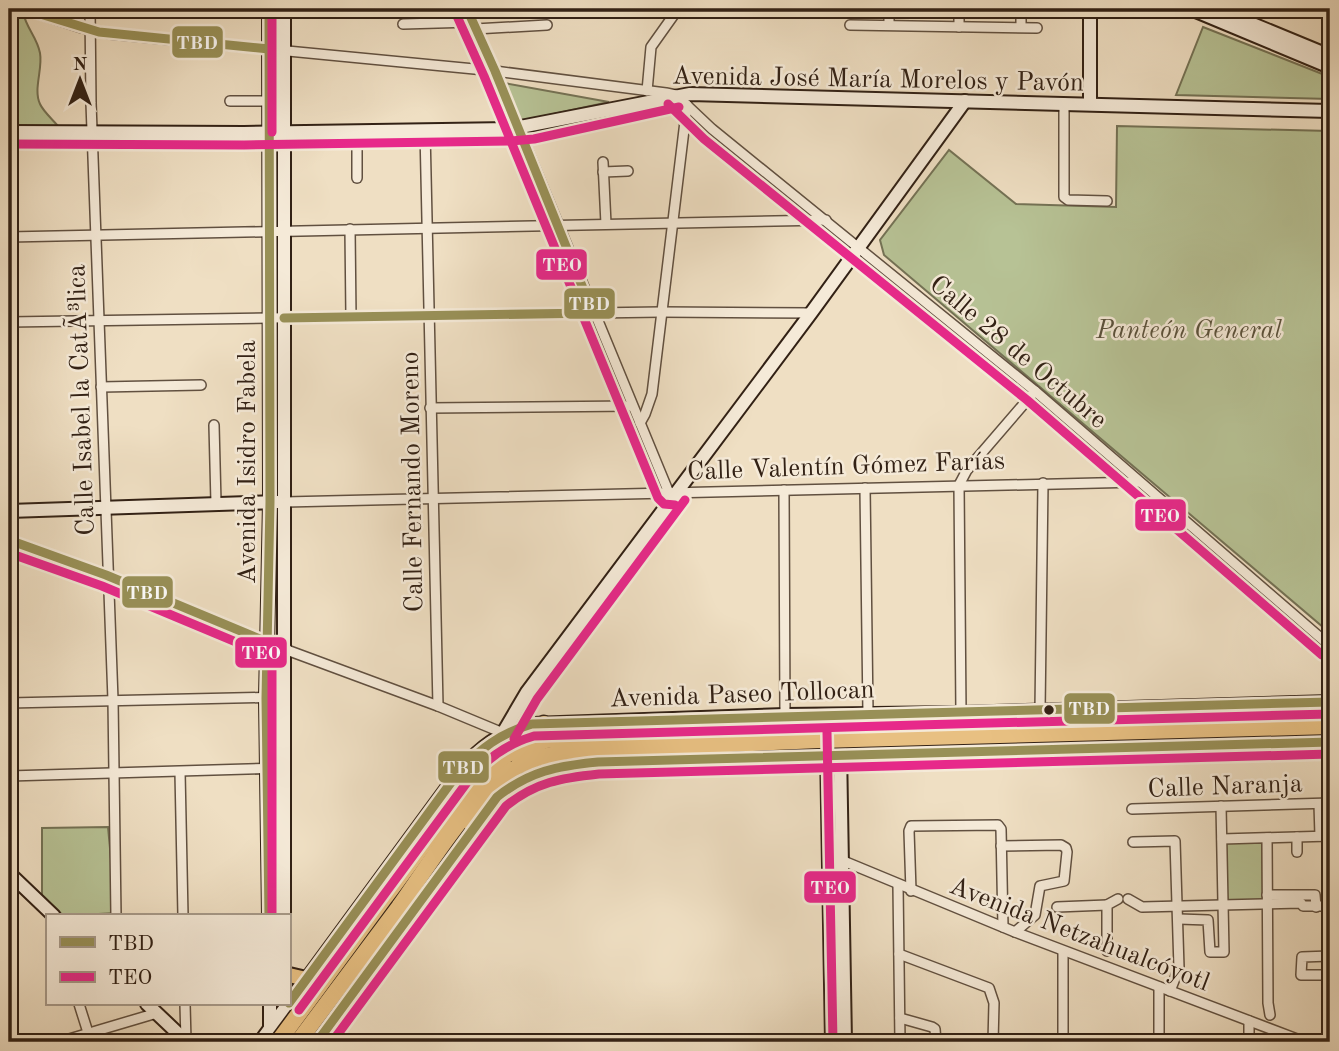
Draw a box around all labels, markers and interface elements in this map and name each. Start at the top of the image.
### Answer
line badge: TBD [171,25,224,59]
text: TBD [176,35,218,54]
north arrow [46,46,116,116]
text: N [73,56,88,75]
street label: Avenida José María Morelos y Pavón [672,63,1084,97]
line badge: TEO [535,248,588,281]
text: TEO [542,257,582,276]
street label: Calle Isabel la CatÃ³lica [60,263,100,536]
street label: Calle 28 de Octubre [924,271,1111,434]
line badge: TBD [563,287,616,320]
text: TBD [568,296,610,315]
park label: Panteón General [1095,318,1282,344]
street label: Avenida Isidro Fabela [235,340,261,584]
street label: Calle Fernando Moreno [398,351,428,613]
street label: Calle Valentín Gómez Farías [687,448,1006,486]
line badge: TEO [1134,498,1187,532]
text: TEO [1140,508,1180,527]
line badge: TBD [121,575,174,609]
text: TBD [126,585,168,604]
line badge: TEO [234,636,288,669]
text: TEO [241,645,281,664]
street label: Avenida Paseo Tollocan [609,677,875,713]
line badge: TBD [1063,692,1116,725]
text: TBD [1068,701,1110,720]
unlabelled marker [1042,703,1056,717]
line badge: TBD [437,750,490,784]
text: TBD [442,760,484,779]
street label: Calle Naranja [1147,771,1303,803]
line badge: TEO [803,870,857,904]
street label: Avenida Netzahualcóyotl [946,873,1213,997]
text: TEO [810,880,850,899]
legend [46,914,290,1006]
text: TBD [108,934,154,955]
text: TEO [108,968,152,989]

